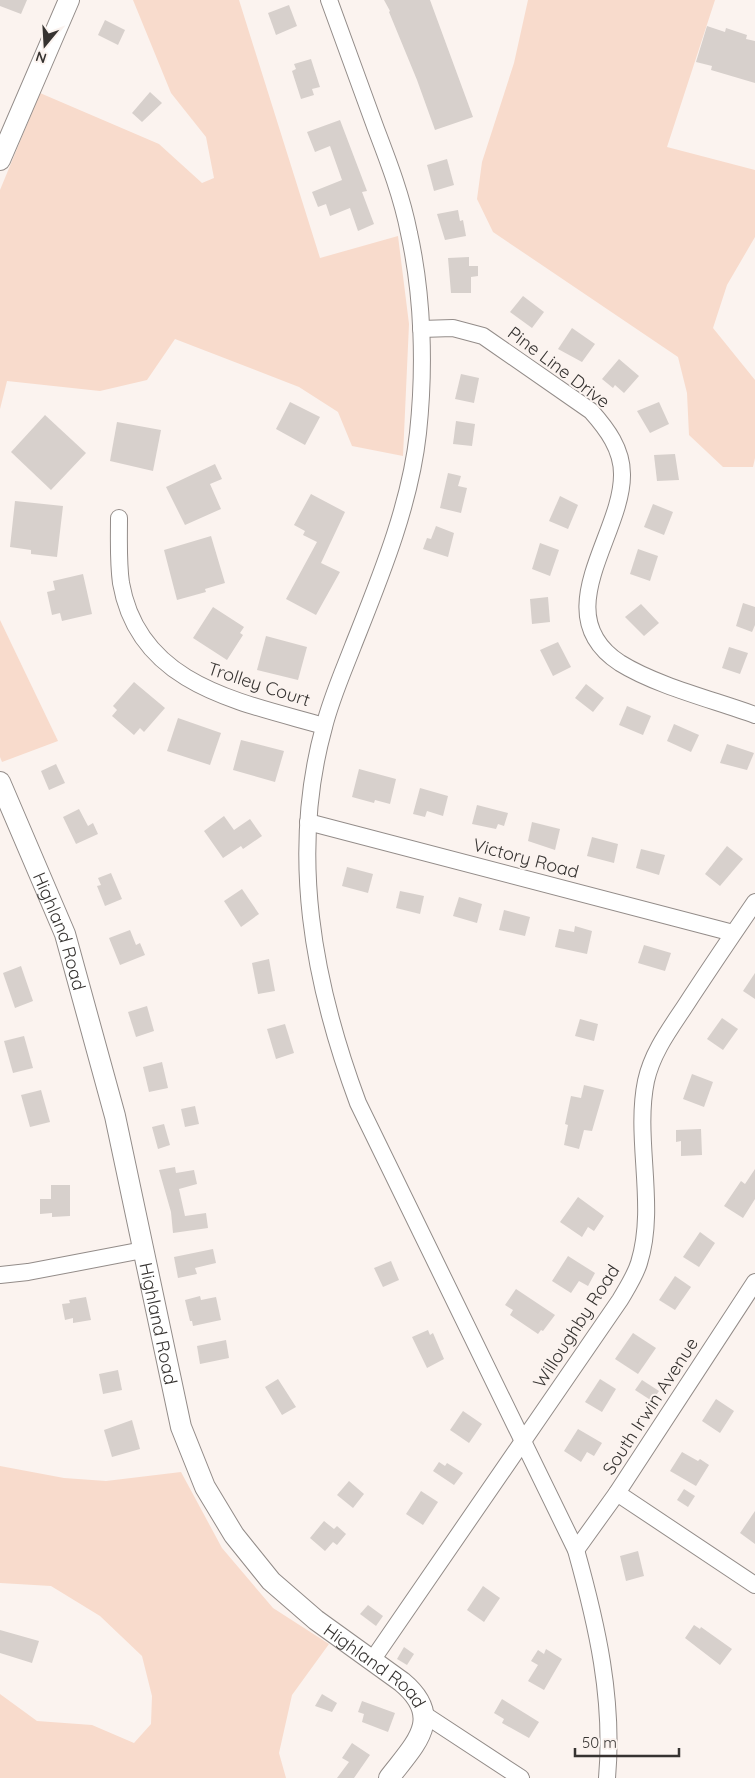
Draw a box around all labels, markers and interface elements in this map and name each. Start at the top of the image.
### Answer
north arrow [20,20,70,70]
text: N [33,47,49,68]
street label: Pine Line Drive [503,321,615,413]
street label: Trolley Court [205,657,313,711]
street label: Victory Road [470,833,582,883]
street label: Highland Road [28,868,91,993]
street label: Highland Road [135,1260,183,1387]
street label: Willoughby Road [528,1260,624,1392]
street label: South Irwin Avenue [597,1333,703,1479]
street label: Highland Road [319,1618,431,1711]
scale bar [575,1726,679,1758]
text: 50 m [582,1733,617,1752]

